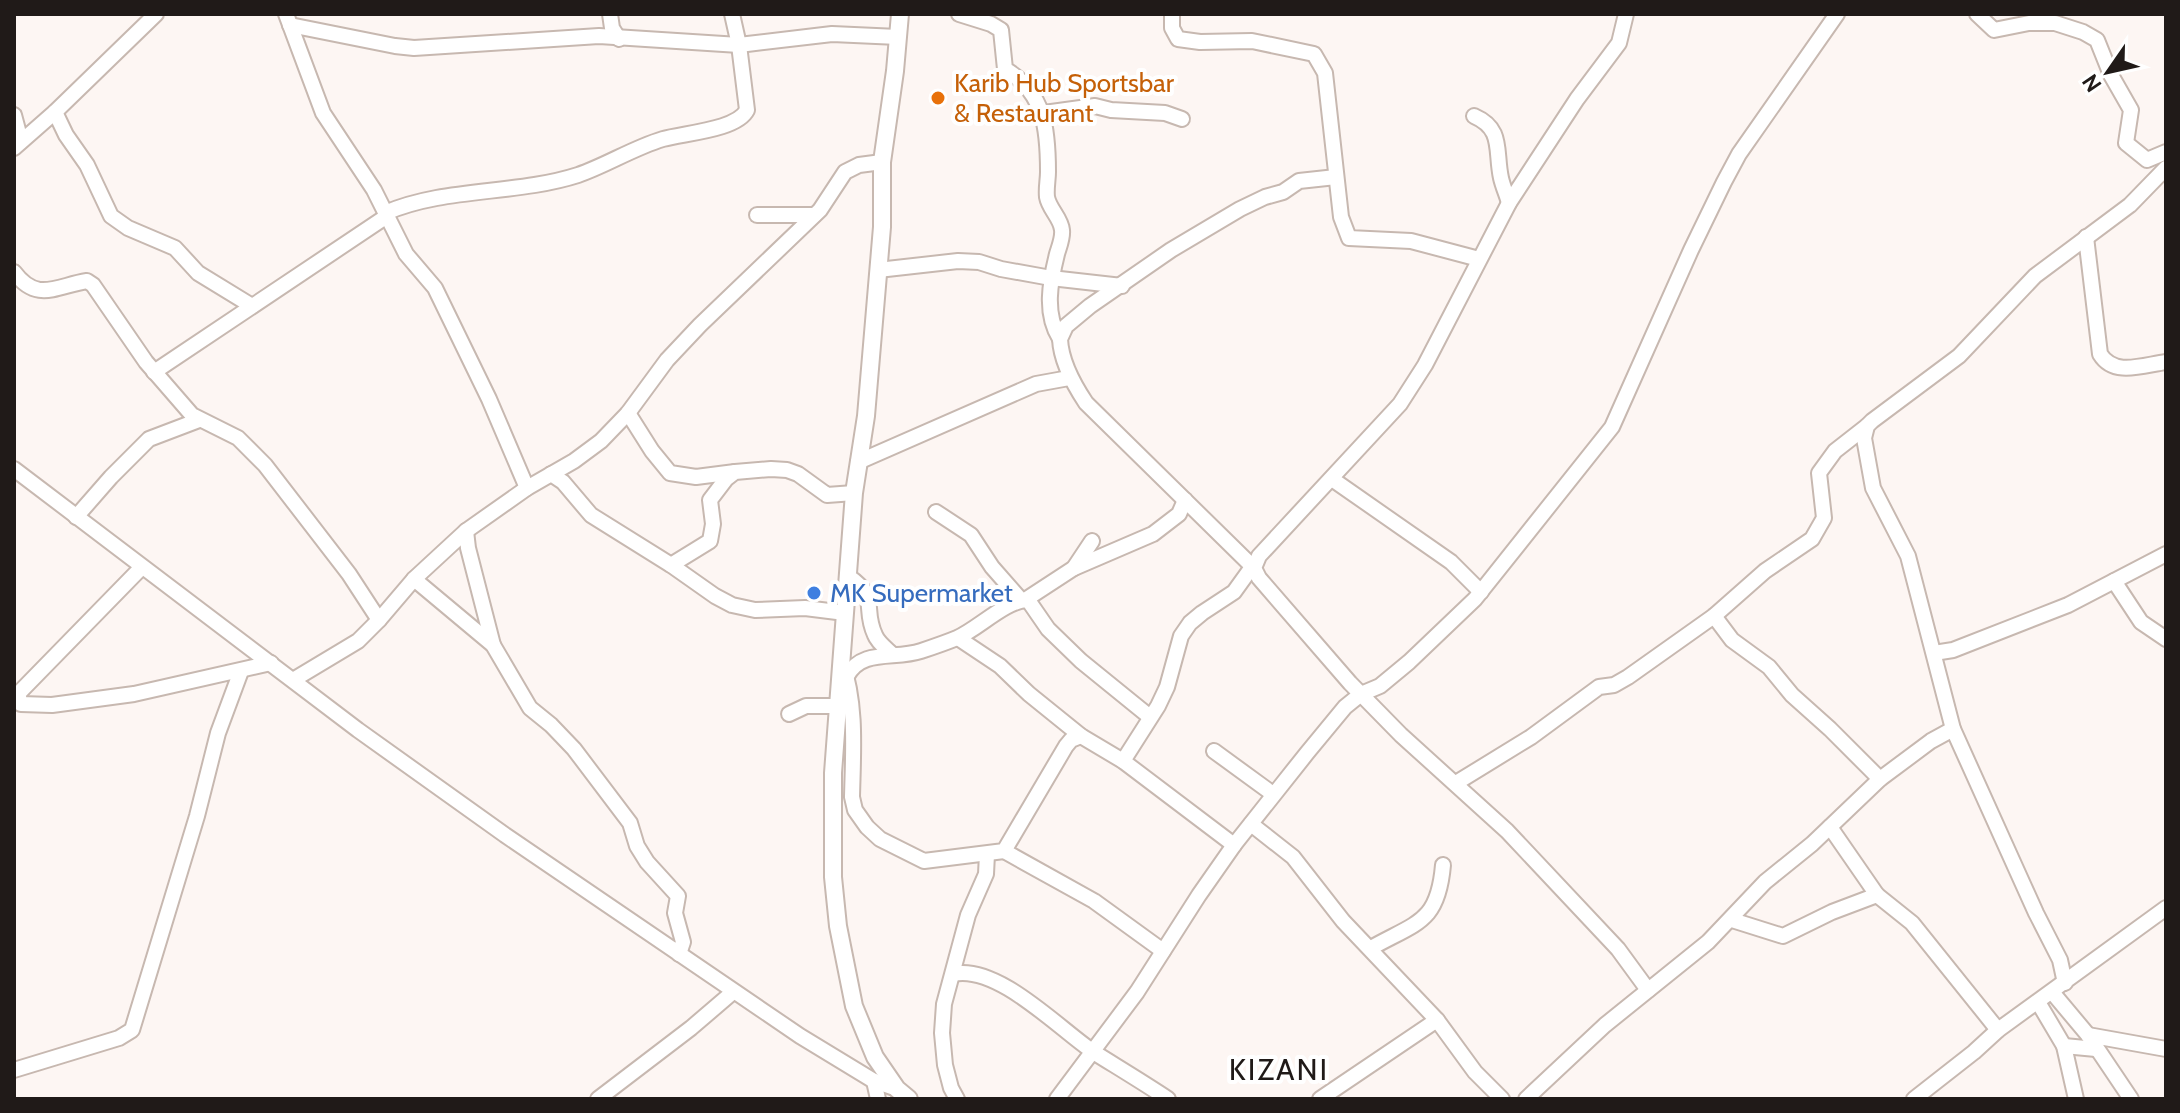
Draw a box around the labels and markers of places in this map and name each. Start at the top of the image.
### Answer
place label: Karib Hub Sportsbar & Restaurant [954,67,1175,129]
marker: Karib Hub Sportsbar & Restaurant [929,89,947,107]
place label: MK Supermarket [830,577,1013,609]
marker: MK Supermarket [805,584,823,602]

